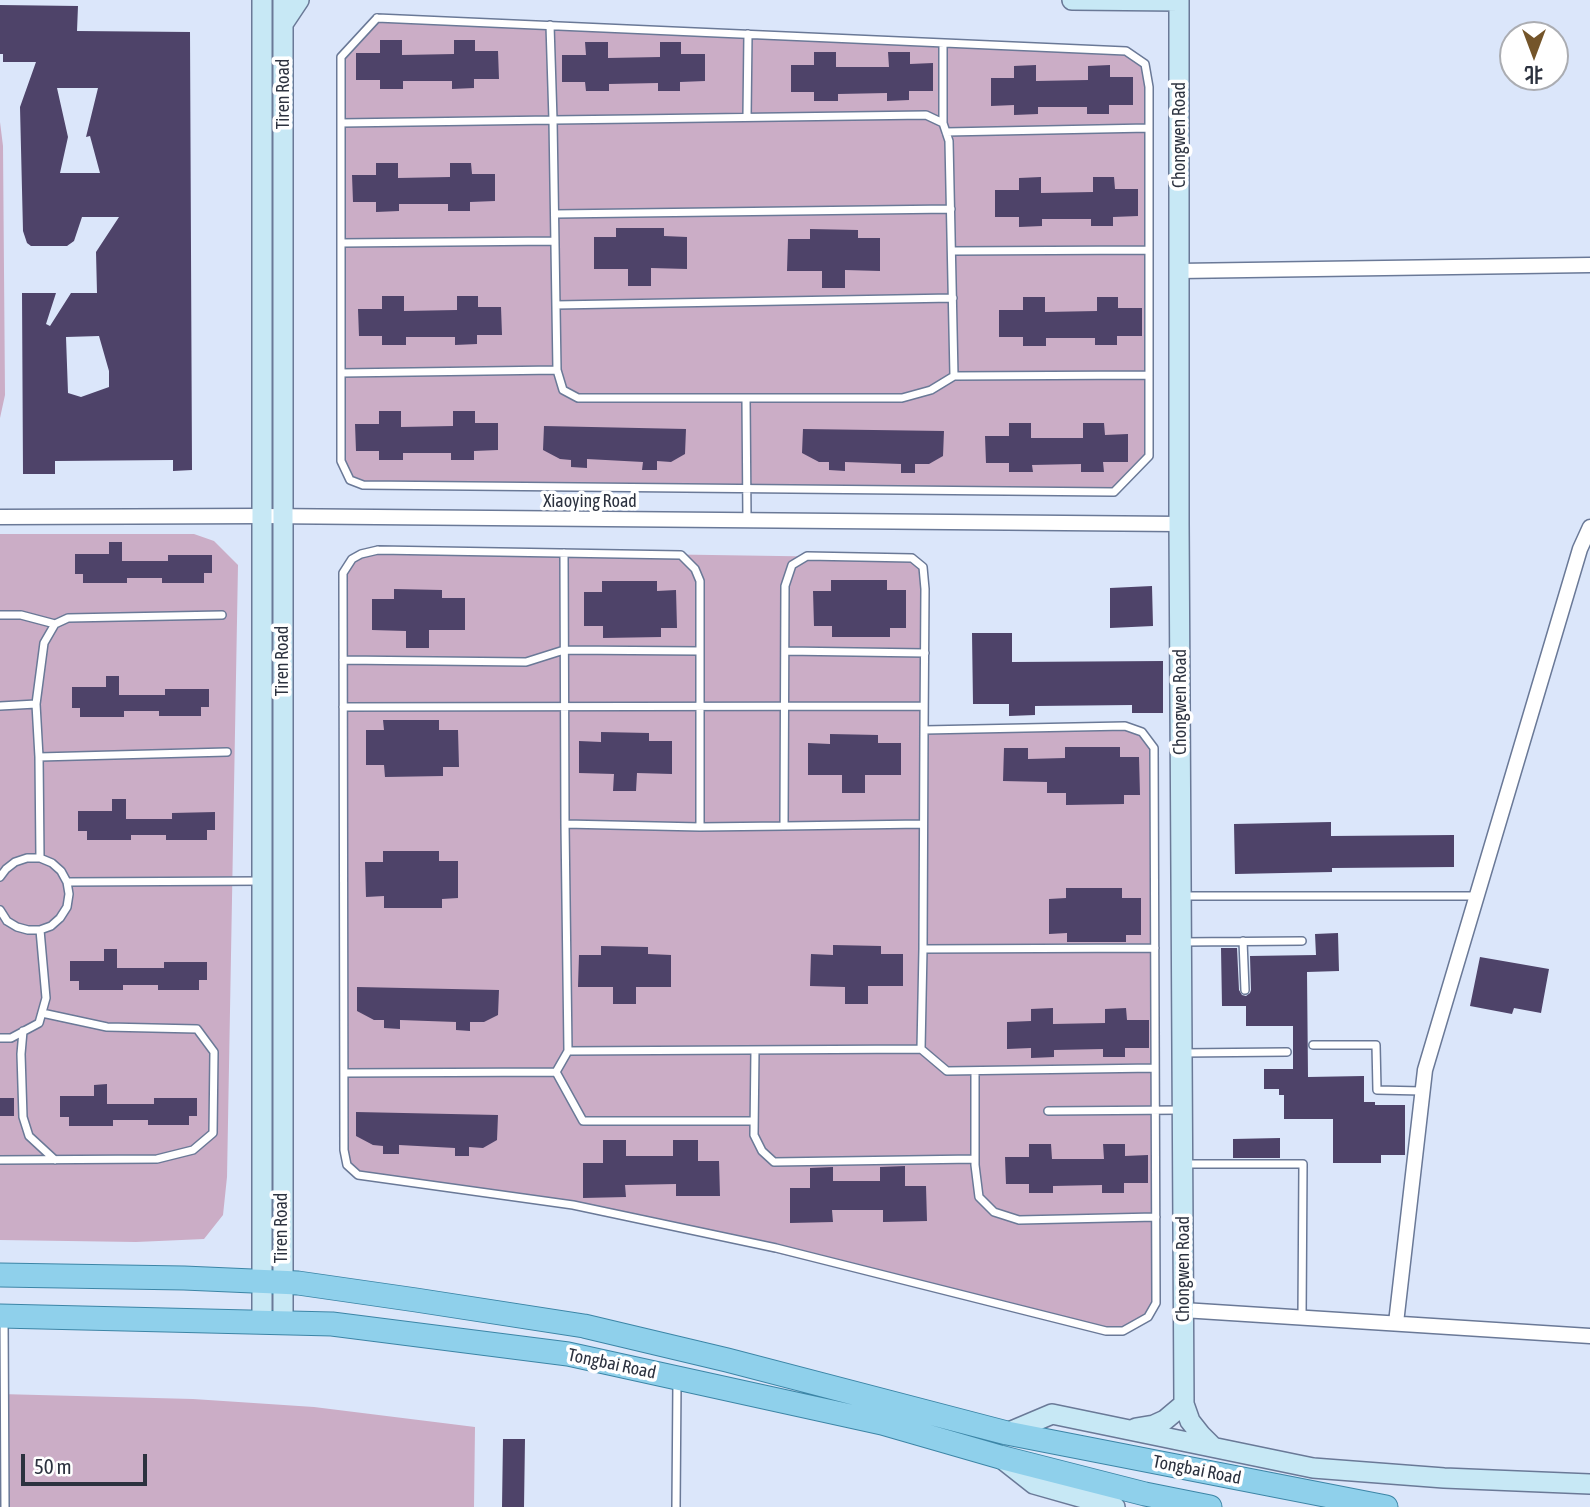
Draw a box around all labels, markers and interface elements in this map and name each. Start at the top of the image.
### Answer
north arrow [1499,21,1569,91]
street label: Tiren Road [272,59,294,129]
text: 北 [1525,64,1544,86]
street label: Chongwen Road [1168,82,1190,188]
street label: Xiaoying Road [543,490,637,512]
street label: Tiren Road [271,626,293,696]
street label: Chongwen Road [1169,649,1191,755]
street label: Tiren Road [270,1193,292,1263]
street label: Chongwen Road [1172,1216,1194,1322]
street label: Tongbai Road [566,1344,658,1384]
scale bar [24,1440,150,1484]
street label: Tongbai Road [1151,1451,1243,1489]
text: 50 m [34,1454,72,1478]

